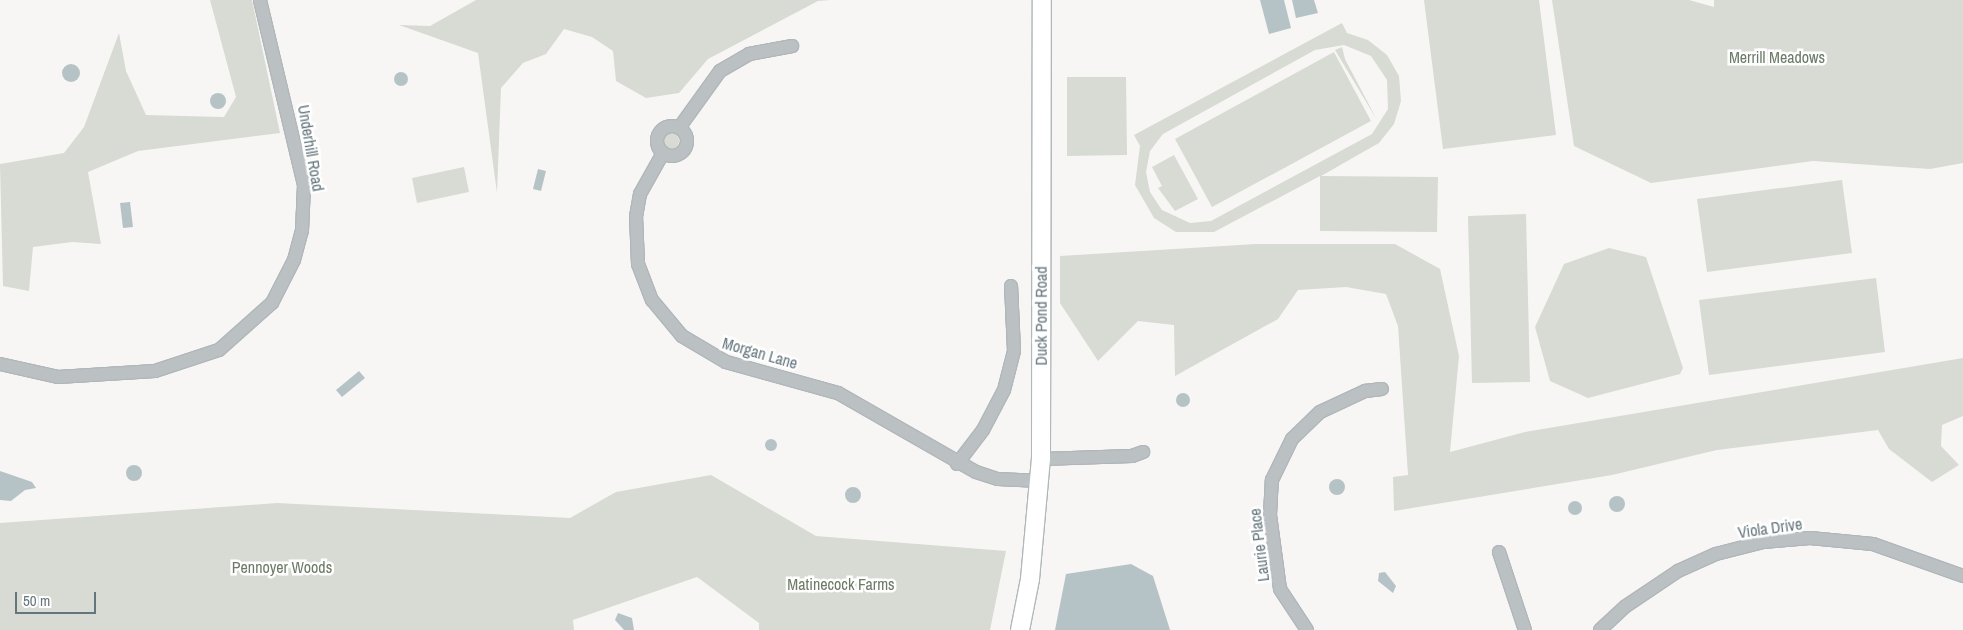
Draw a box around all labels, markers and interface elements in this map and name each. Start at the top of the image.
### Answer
park label: Merrill Meadows [1729,47,1825,67]
street label: Underhill Road [294,103,328,193]
street label: Duck Pond Road [1031,266,1051,366]
street label: Morgan Lane [720,333,800,373]
street label: Laurie Place [1245,507,1273,583]
street label: Viola Drive [1737,514,1803,542]
park label: Pennoyer Woods [232,557,332,577]
park label: Matinecock Farms [787,574,895,594]
scale bar [18,582,99,614]
text: 50 m [23,590,50,611]

